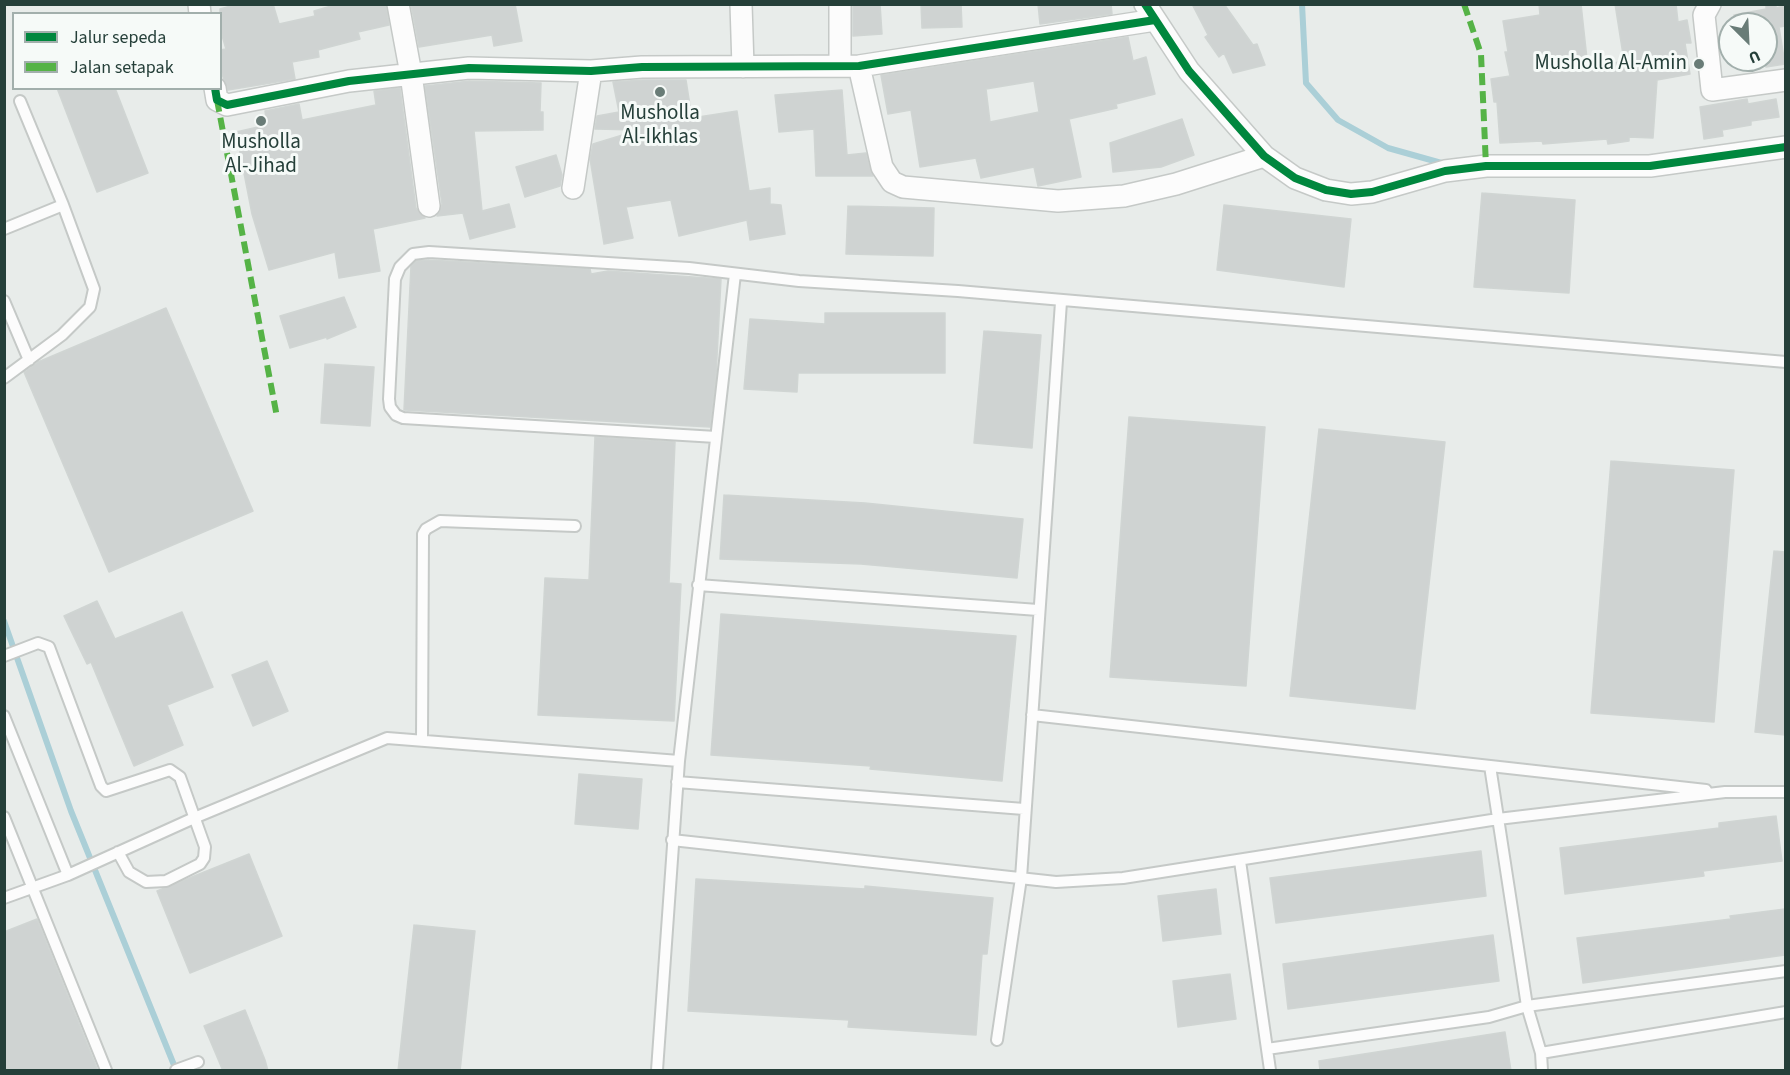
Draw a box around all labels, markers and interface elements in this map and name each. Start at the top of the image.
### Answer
legend [12,12,222,90]
north arrow [1718,12,1778,72]
text: Jalur sepeda [70,25,166,50]
text: U [1745,44,1764,69]
place label: Musholla Al-Amin [1534,51,1687,77]
text: Jalan setapak [70,55,174,80]
marker: Musholla Al-Amin [1692,57,1706,71]
marker: Musholla Al-Ikhlas [653,85,667,99]
place label: Musholla Al-Ikhlas [620,101,700,151]
marker: Musholla Al-Jihad [254,114,268,128]
place label: Musholla Al-Jihad [221,130,301,180]

